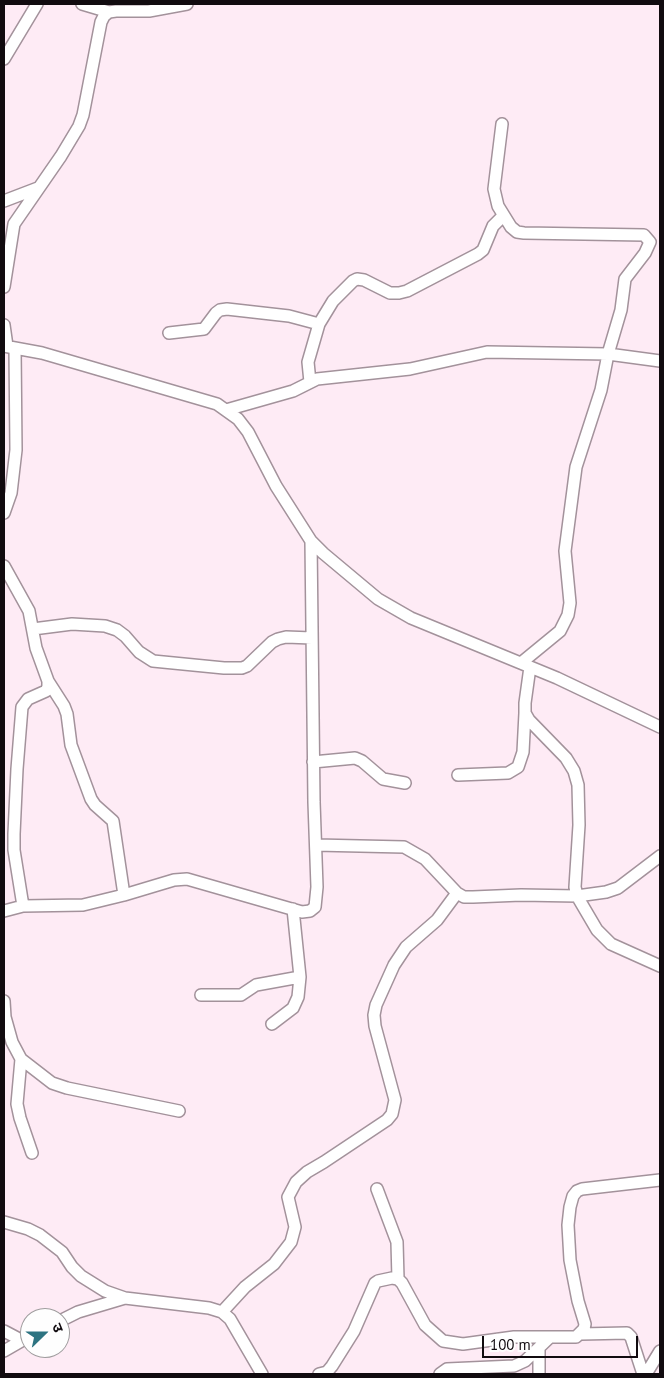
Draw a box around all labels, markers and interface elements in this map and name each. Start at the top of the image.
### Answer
north arrow [20,1308,70,1358]
text: उ [48,1321,68,1335]
scale bar [484,1326,640,1358]
text: 100 m [490,1335,531,1354]

